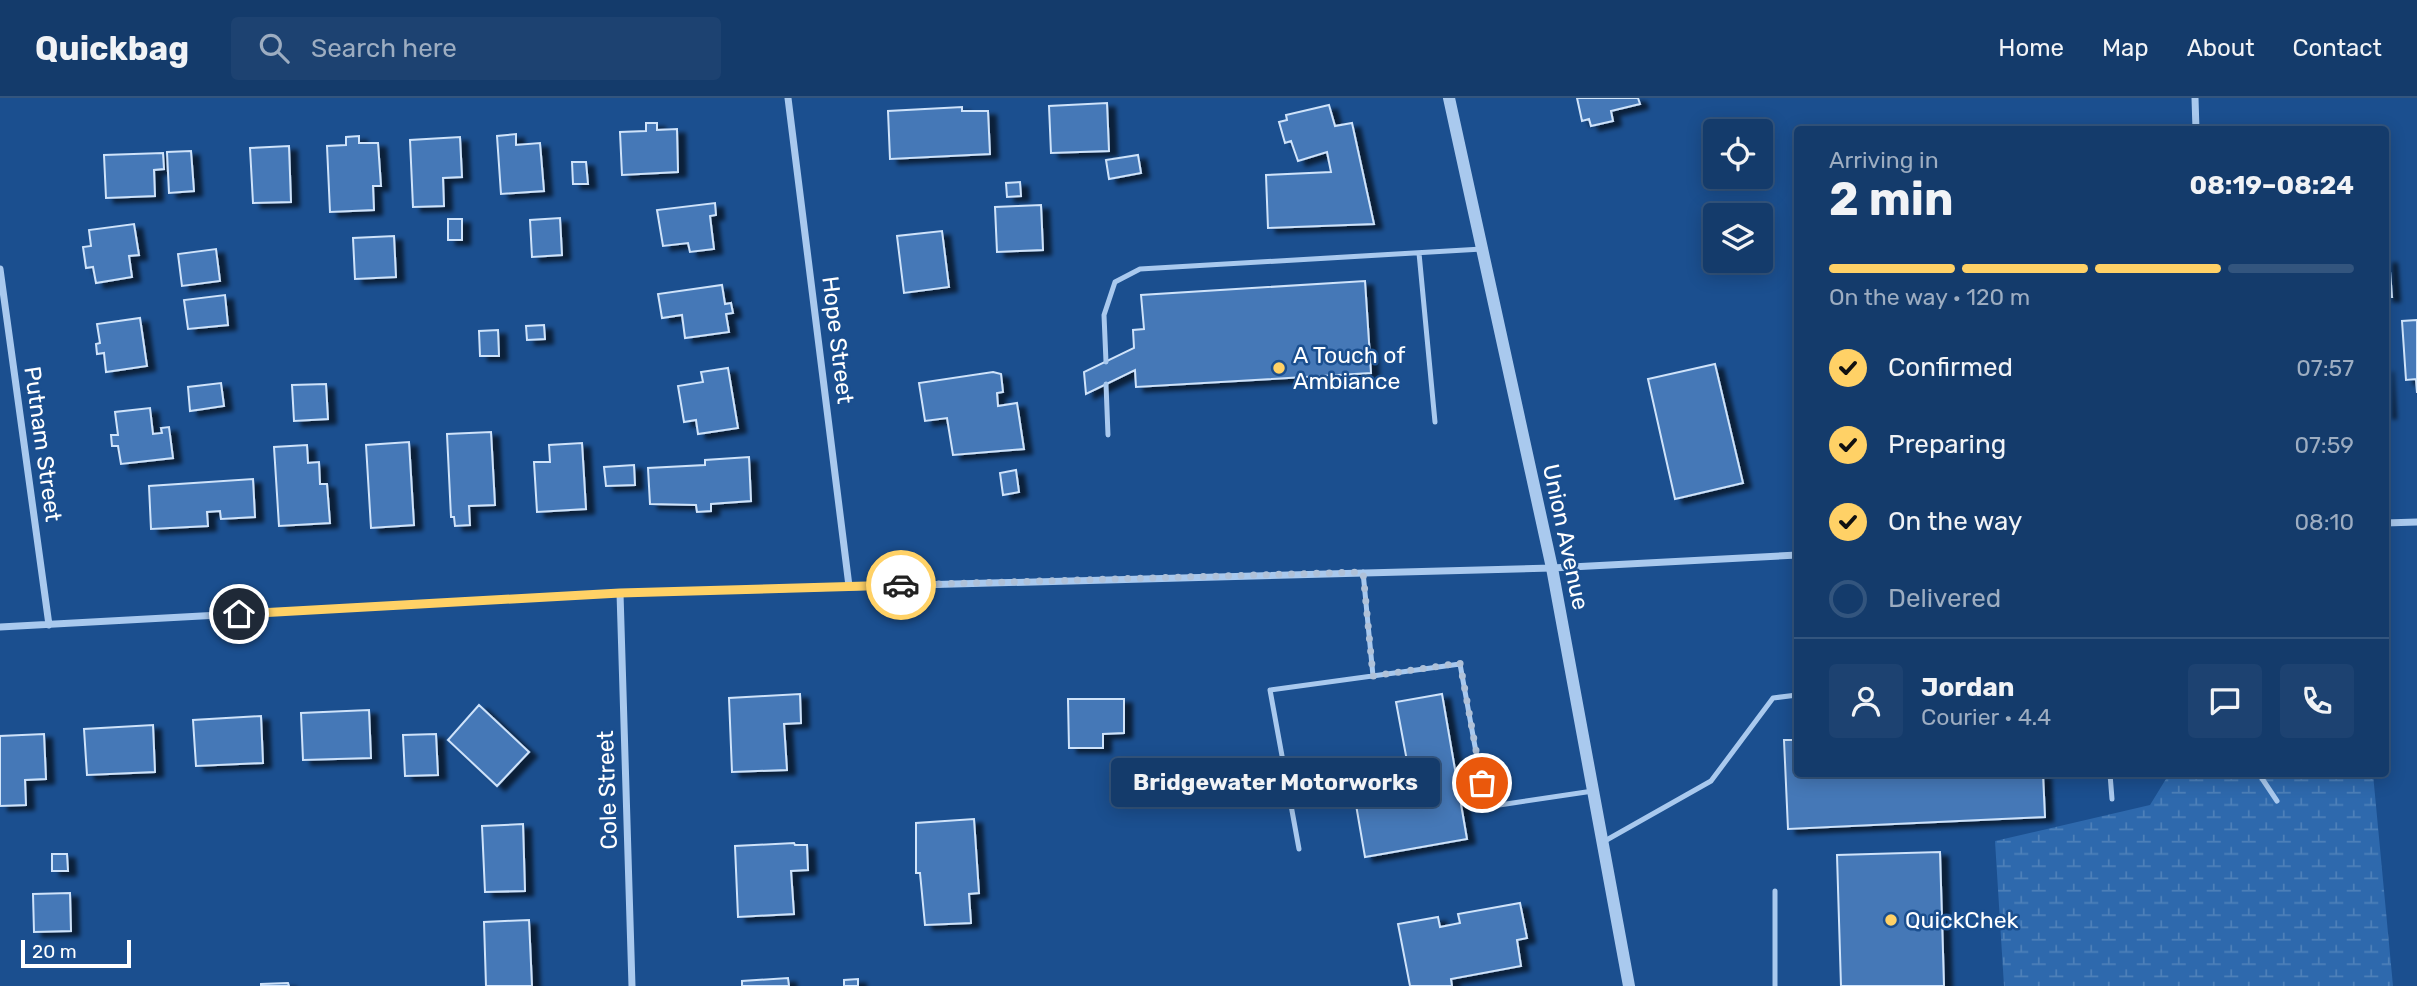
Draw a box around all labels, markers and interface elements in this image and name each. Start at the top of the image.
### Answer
search box [231,17,721,80]
text: Quickbag [35,29,189,68]
icon: search [255,29,293,67]
text: Search here [311,33,457,64]
text: Home [1998,34,2064,62]
text: Map [2102,34,2149,62]
text: About [2187,34,2255,62]
text: Contact [2293,34,2382,62]
map controls [1703,119,1773,273]
button: locate [1703,119,1773,189]
text: Arriving in [1829,146,1939,174]
text: 08:19–08:24 [2190,170,2354,201]
text: 2 min [1829,172,1954,227]
button: layers [1703,203,1773,273]
street label: Hope Street [816,275,860,405]
text: On the way · 120 m [1829,283,2030,311]
place label: A Touch of Ambiance [1293,341,1405,395]
icon: check [1829,349,1867,387]
text: Confirmed [1888,352,2013,383]
text: 07:57 [2296,354,2354,382]
marker: A Touch of Ambiance [1271,360,1287,376]
street label: Putnam Street [18,364,68,524]
icon: check [1829,426,1867,464]
text: Preparing [1888,429,2006,460]
text: 07:59 [2294,431,2354,459]
street label: Union Avenue [1537,462,1595,612]
icon: check [1829,503,1867,541]
text: On the way [1888,506,2022,537]
text: 08:10 [2294,508,2354,536]
courier [866,550,936,620]
icon: car [882,566,920,604]
text: Delivered [1888,583,2001,614]
pin [209,584,269,644]
icon: home [220,595,258,633]
button: person [1829,664,1903,738]
button: chat [2188,664,2262,738]
button: phone [2280,664,2354,738]
text: Jordan [1921,672,2014,703]
text: Courier · 4.4 [1921,703,2051,731]
street label: Cole Street [591,730,623,850]
pin [1452,753,1512,813]
callout: Bridgewater Motorworks [1111,758,1440,808]
icon: bag [1463,764,1501,802]
text: Bridgewater Motorworks [1133,768,1418,796]
place label: QuickChek [1905,906,2019,934]
marker: QuickChek [1883,912,1899,928]
scale bar [21,937,131,969]
text: 20 m [32,940,77,963]

